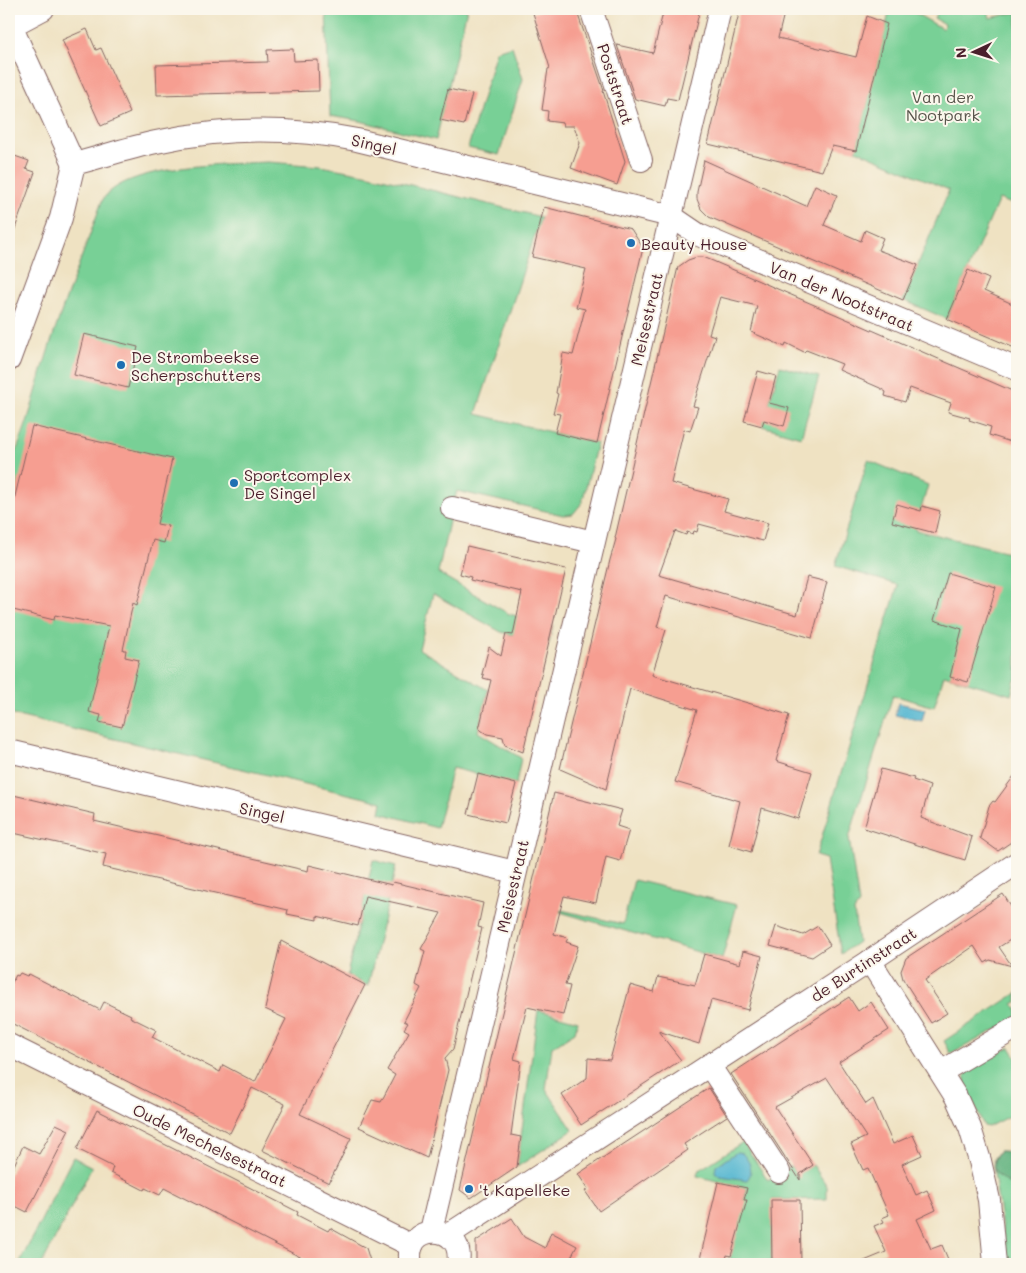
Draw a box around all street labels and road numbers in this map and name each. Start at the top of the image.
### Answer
street label: Poststraat [593,41,639,127]
street label: Singel [349,129,399,159]
street label: Van der Nootstraat [767,256,917,336]
street label: Meisestraat [625,270,667,368]
street label: Singel [237,797,287,827]
street label: Meisestraat [491,837,533,935]
street label: de Burtinstraat [806,922,920,1006]
street label: Oude Mechelsestraat [129,1098,291,1192]

